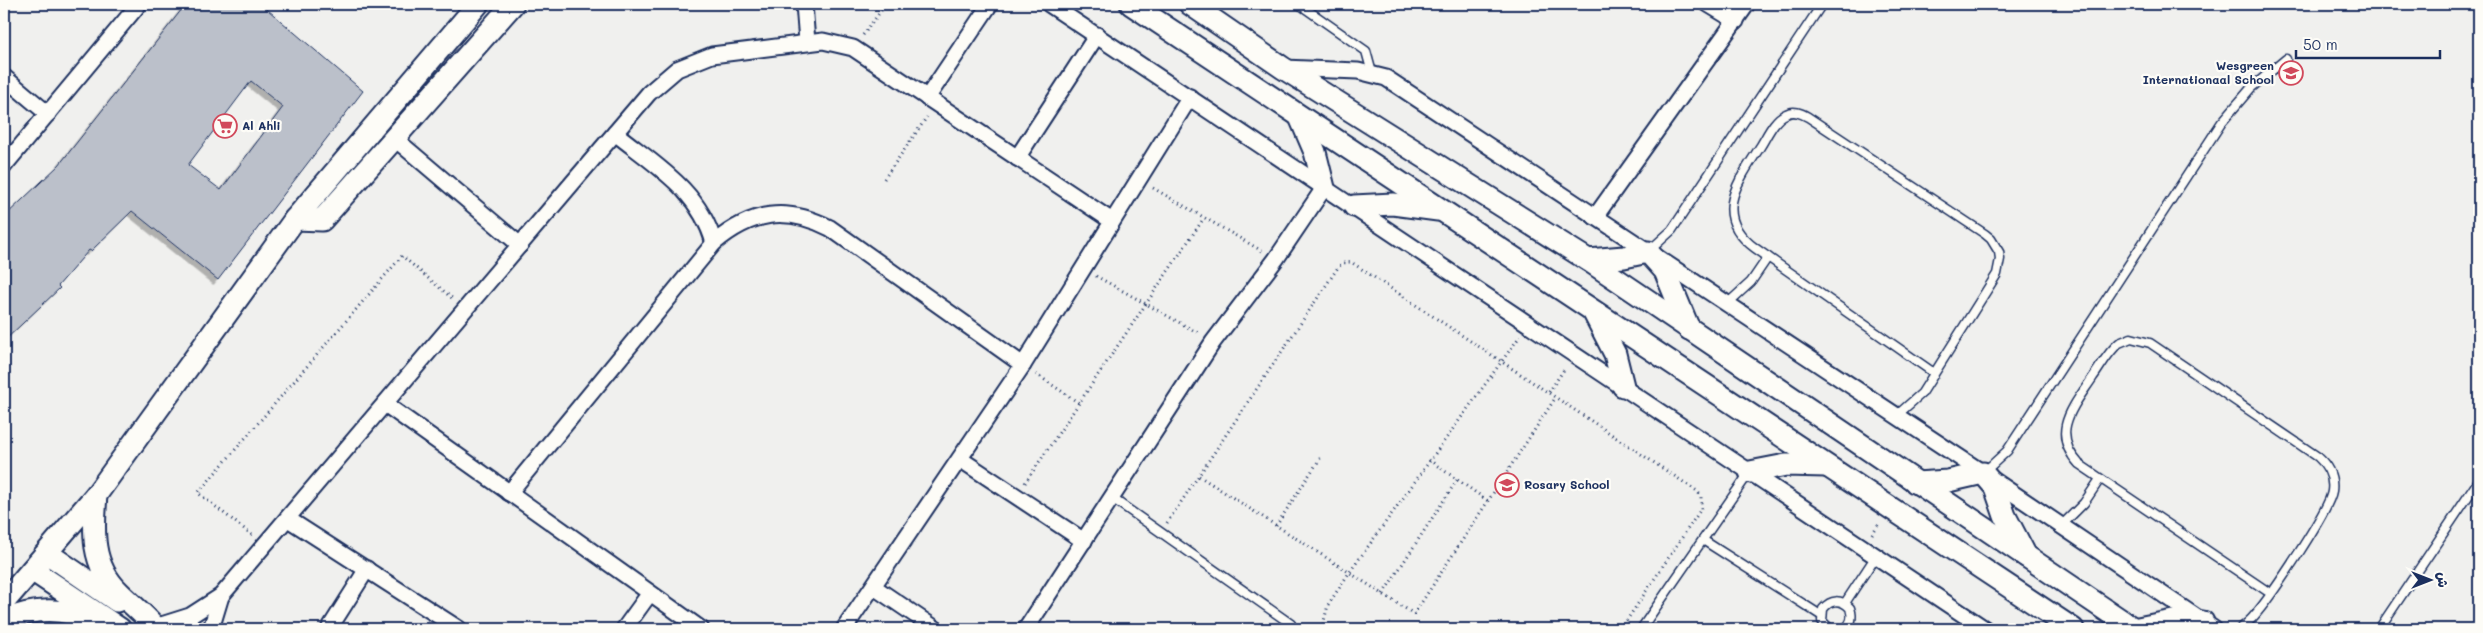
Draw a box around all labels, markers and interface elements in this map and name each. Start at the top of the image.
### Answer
scale bar [2296,28,2439,60]
text: 50 m [2303,34,2338,54]
place label: Wesgreen Internationaal School [2143,57,2274,87]
school or university icon: Wesgreen Internationaal School [2278,60,2304,86]
supermarket icon: Al Ahli [212,113,238,139]
place label: Al Ahli [242,117,281,133]
school or university icon: Rosary School [1494,472,1520,498]
place label: Rosary School [1524,476,1610,492]
north arrow [2406,556,2456,606]
text: ش [2434,572,2453,588]

